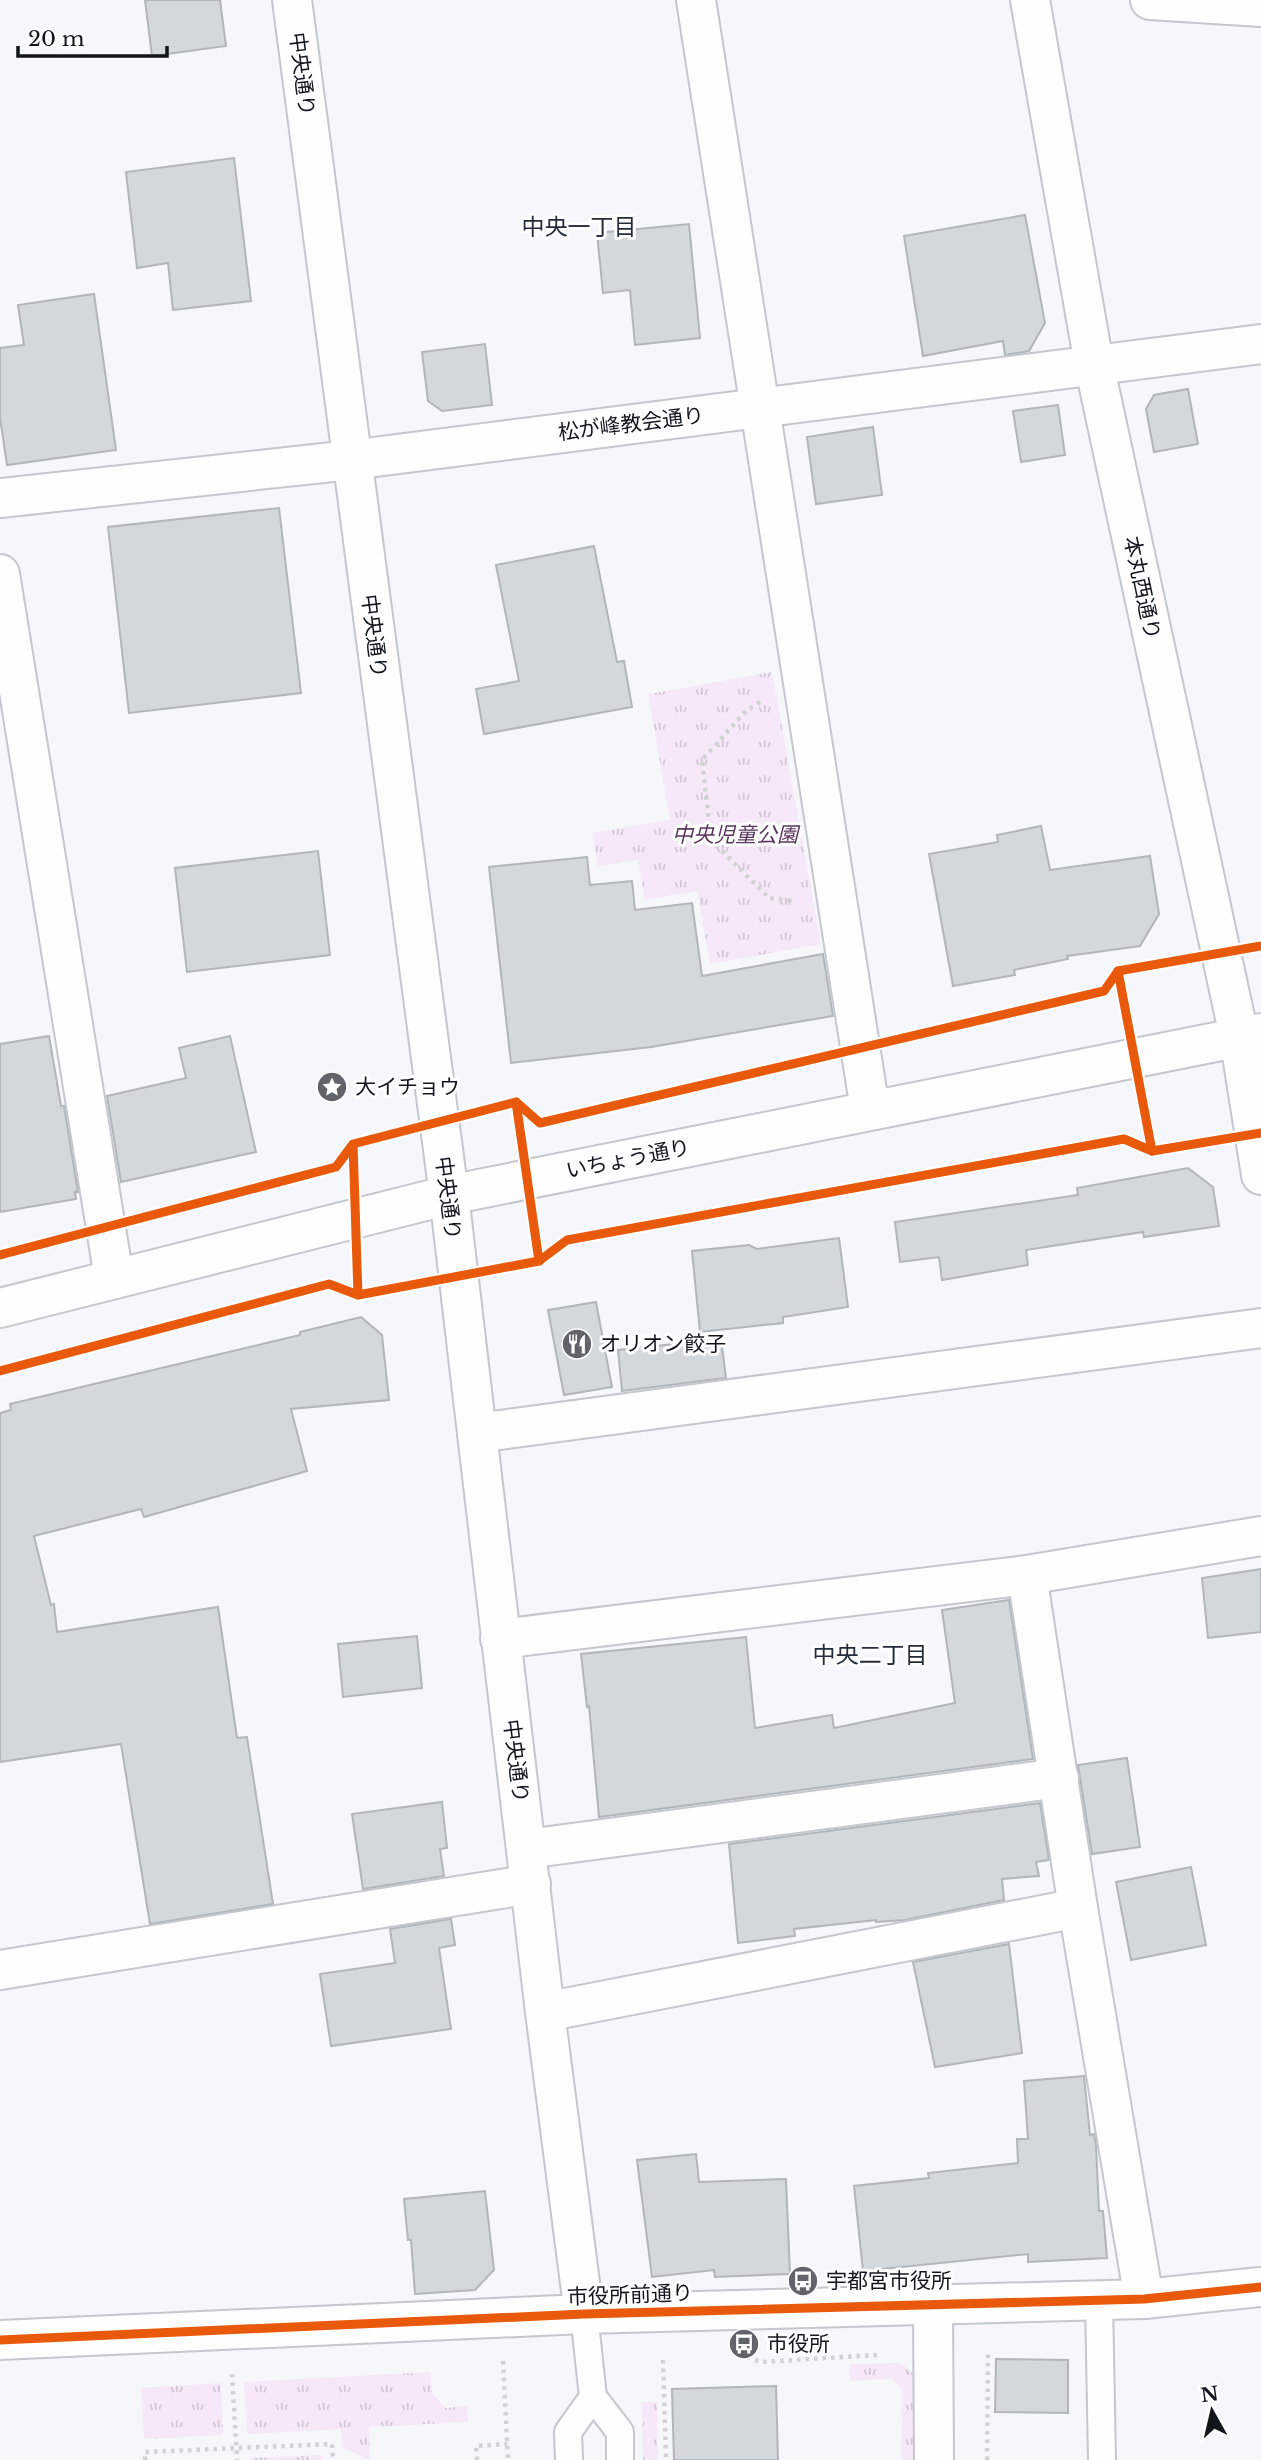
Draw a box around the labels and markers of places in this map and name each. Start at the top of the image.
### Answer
place icon: 大イチョウ [315,1070,349,1104]
place label: 大イチョウ [355,1074,460,1100]
restaurant icon: オリオン餃子 [560,1327,594,1361]
place label: オリオン餃子 [600,1331,726,1357]
bus stop icon: 宇都宮市役所 [786,2264,820,2298]
place label: 宇都宮市役所 [826,2268,952,2294]
bus stop icon: 市役所 [727,2327,761,2361]
place label: 市役所 [767,2331,830,2357]

